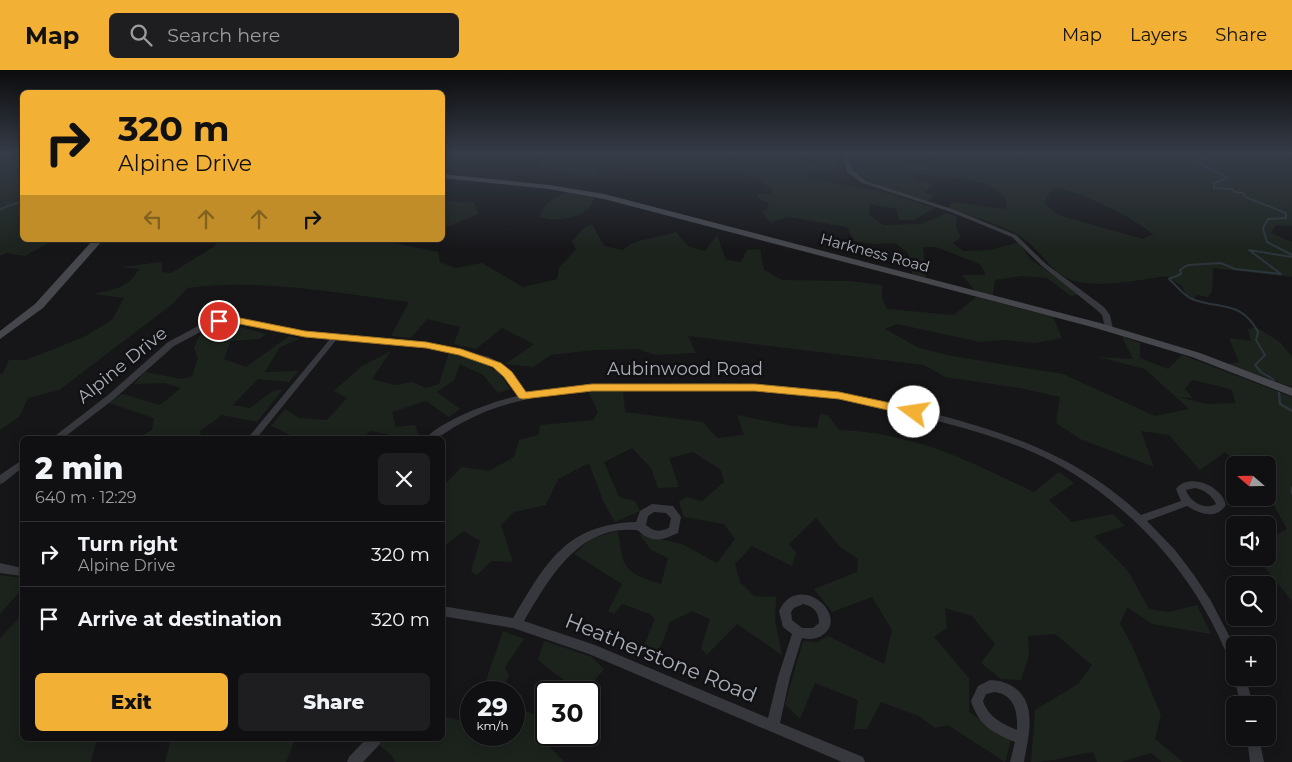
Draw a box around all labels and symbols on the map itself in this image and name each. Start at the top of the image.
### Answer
street label: Harkness Road [818,229,932,276]
pin [198,300,240,342]
street label: Alpine Drive [72,322,172,408]
street label: Aubinwood Road [607,358,763,380]
position arrow [887,385,939,437]
north arrow [1226,456,1276,506]
street label: Heatherstone Road [562,608,761,707]
speed limit sign: 30 [535,681,600,746]

